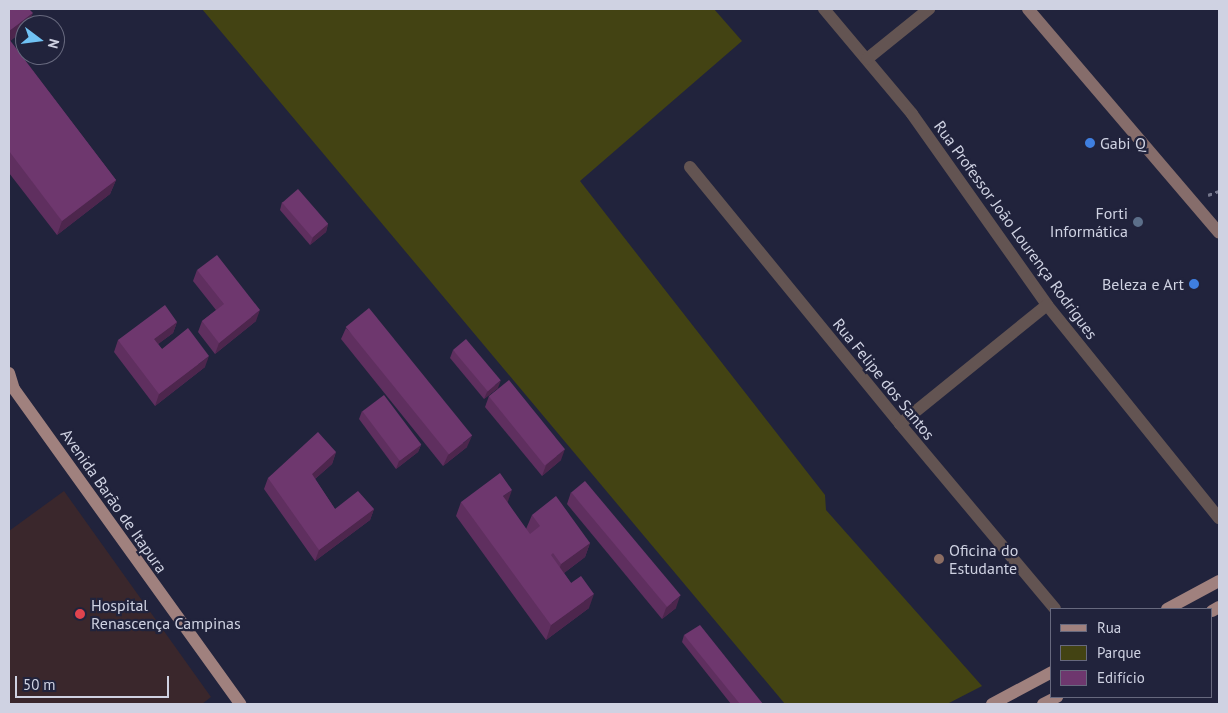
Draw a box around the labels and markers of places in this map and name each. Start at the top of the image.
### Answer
place label: Gabi Q [1100,133,1146,153]
marker: Gabi Q [1084,137,1096,149]
place label: Forti Informática [1050,203,1128,241]
marker: Forti Informática [1132,216,1144,228]
place label: Beleza e Art [1101,274,1184,294]
marker: Beleza e Art [1188,278,1200,290]
place label: Oficina do Estudante [949,540,1018,578]
marker: Oficina do Estudante [933,553,945,565]
place label: Hospital Renascença Campinas [91,595,241,633]
marker: Hospital Renascença Campinas [73,607,87,621]

